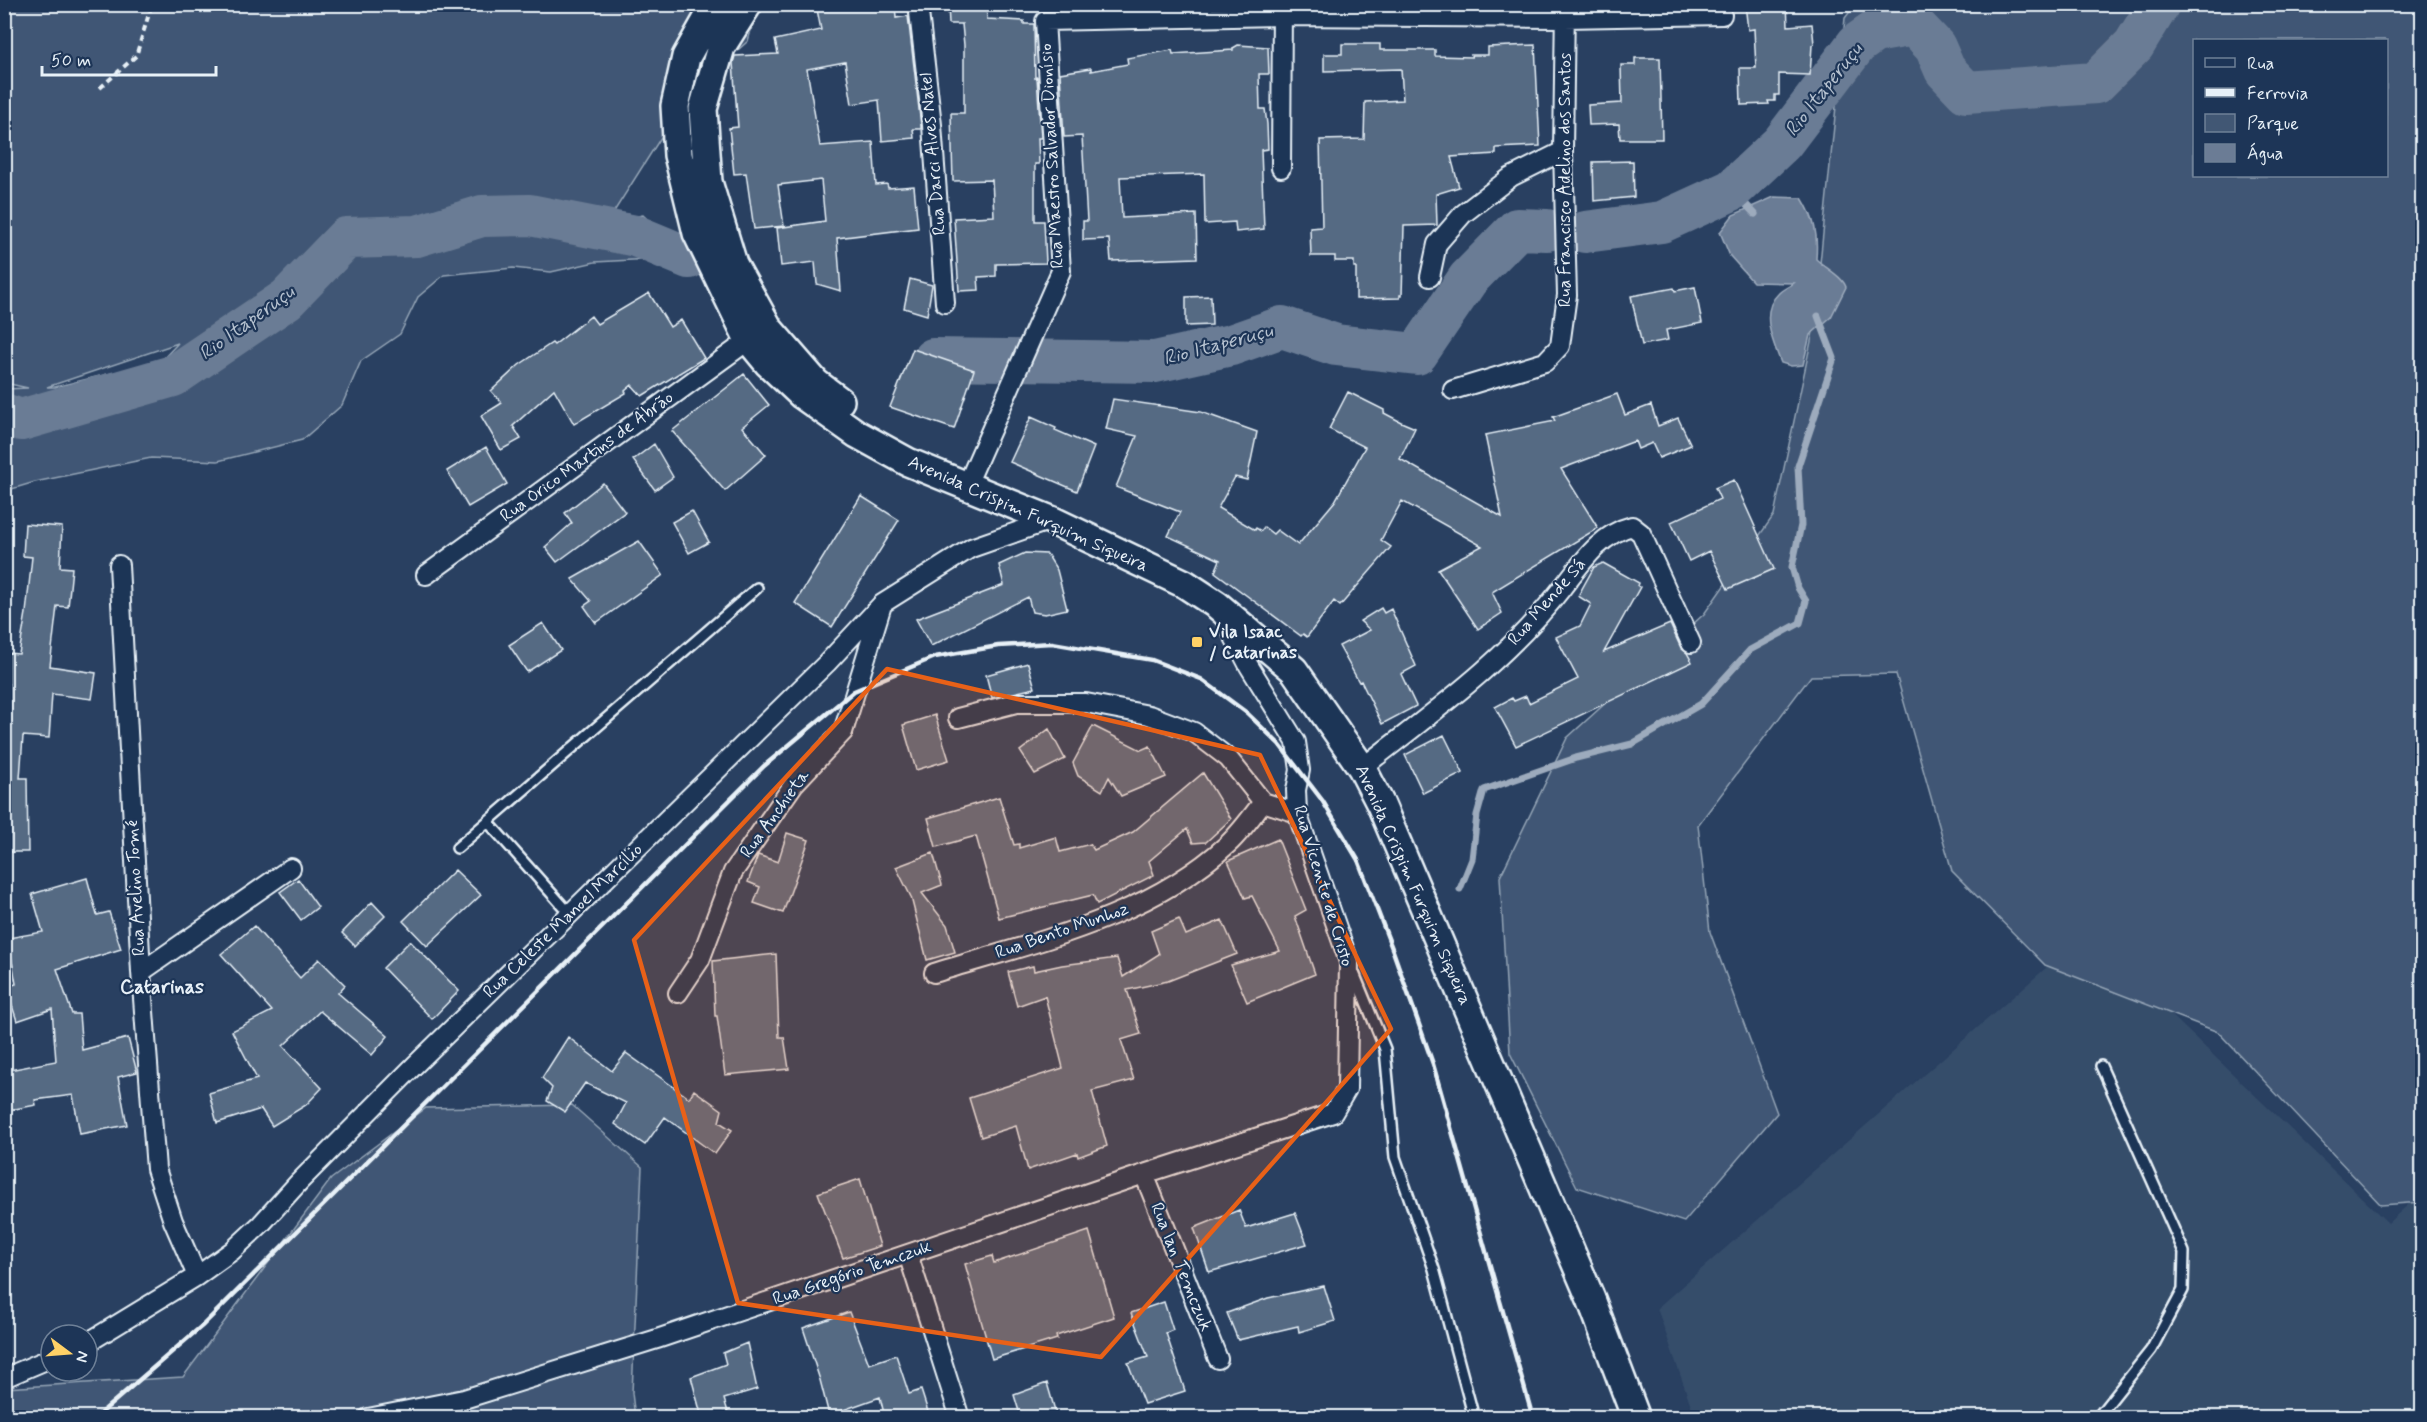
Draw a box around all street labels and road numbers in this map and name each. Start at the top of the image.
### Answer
street label: Rua Maestro Salvador Dionísio [1034,43,1070,269]
street label: Rua Francisco Adelino dos Santos [1553,53,1577,307]
street label: Rua Darci Alves Natel [914,72,952,236]
street label: Rua Orico Martins de Abrão [495,386,679,528]
street label: Avenida Crispim Furquim Siqueira [904,450,1152,578]
street label: Rua Mende Sá [1502,553,1592,651]
street label: Avenida Crispim Furquim Siqueira [1349,761,1477,1009]
street label: Rua Anchieta [735,765,815,863]
street label: Rua Vicente de Cristo [1287,803,1359,969]
street label: Rua Avelino Tomé [120,819,152,957]
street label: Rua Celeste Manoel Marcílio [478,838,648,1004]
street label: Rua Bento Munhoz [992,897,1132,965]
street label: Rua Ian Temczuk [1144,1199,1218,1335]
street label: Rua Gregório Temczuk [770,1235,935,1312]

